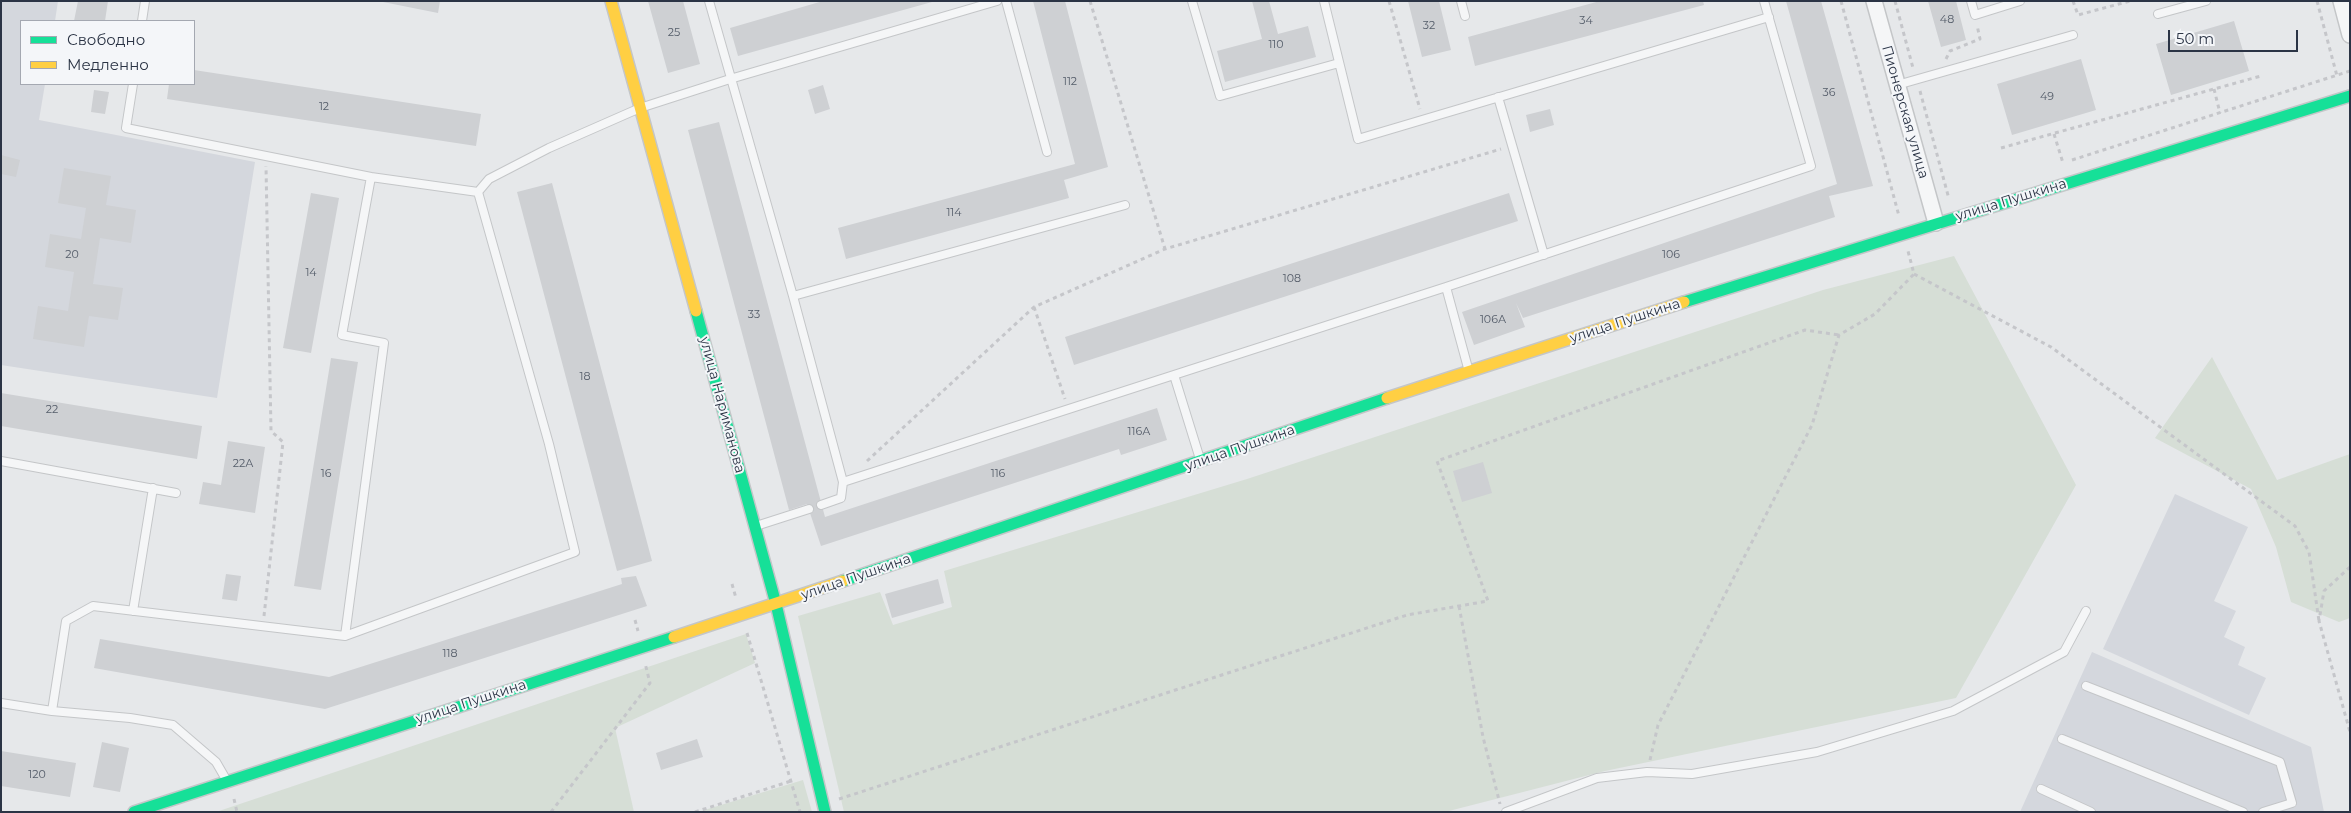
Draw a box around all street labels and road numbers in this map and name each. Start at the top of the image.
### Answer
street label: Пионерская улица [1878,44,1932,180]
street label: улица Пушкина [1954,175,2068,225]
street label: улица Пушкина [1568,295,1682,347]
street label: улица Нариманова [696,335,748,475]
street label: улица Пушкина [1183,421,1297,475]
street label: улица Пушкина [799,550,913,604]
street label: улица Пушкина [414,676,528,728]

